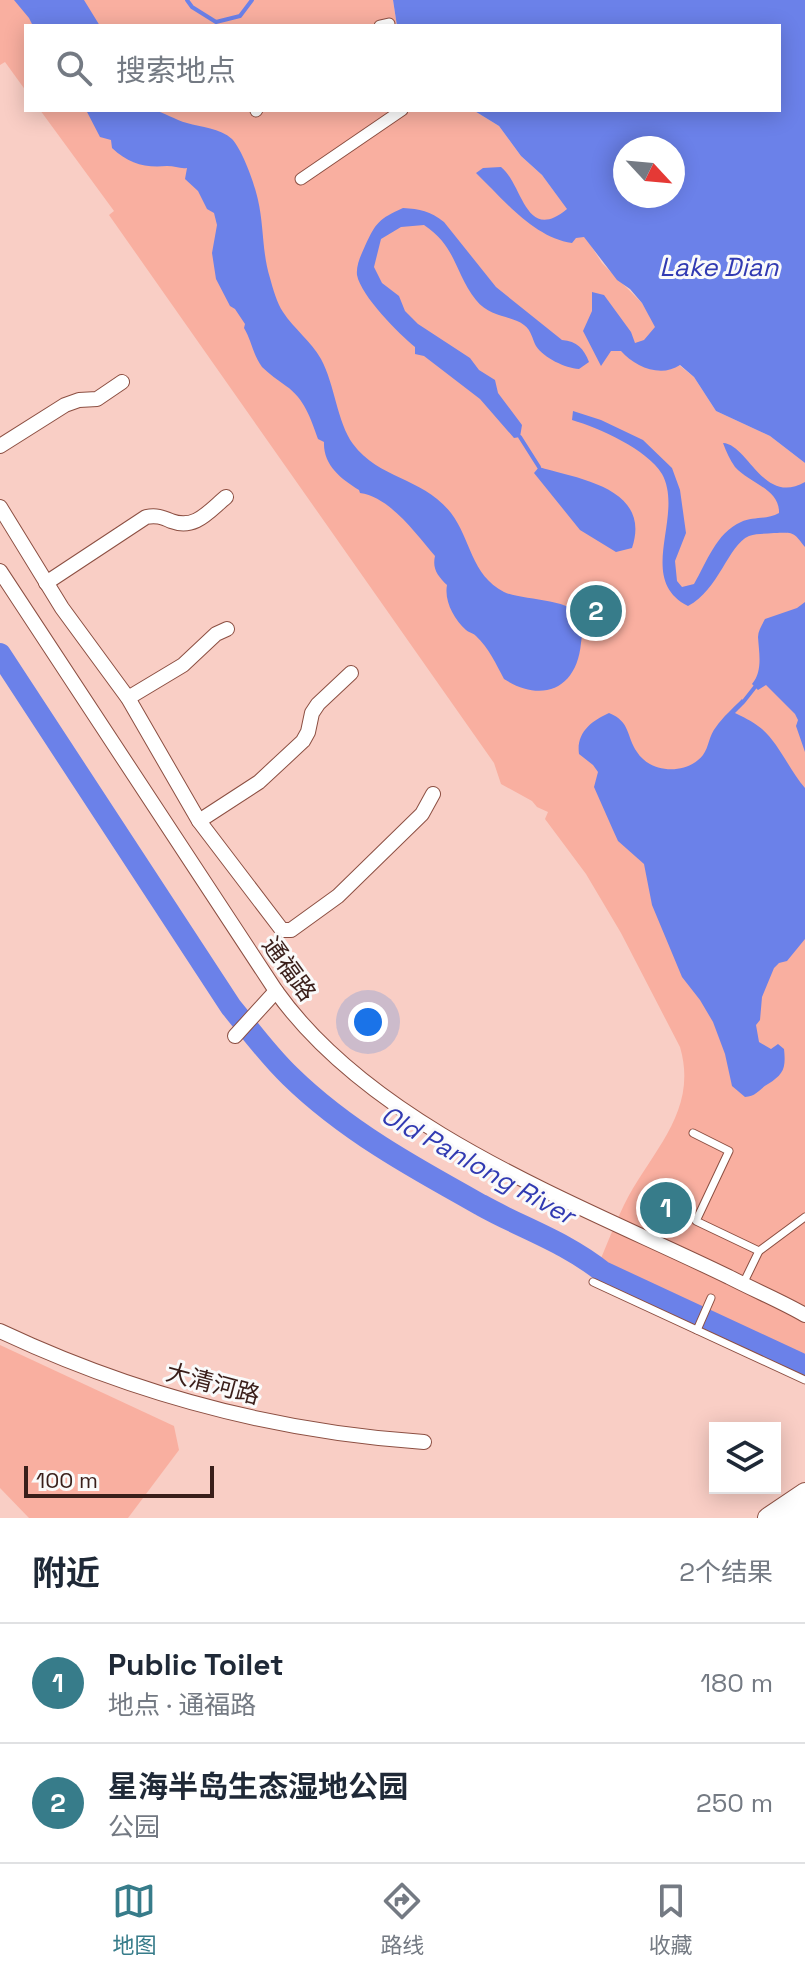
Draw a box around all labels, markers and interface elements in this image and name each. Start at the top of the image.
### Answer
search box [24,24,781,112]
icon: search [52,46,96,90]
text: 搜索地点 [116,51,236,90]
north arrow [613,136,685,208]
water label: Lake Dian [659,250,780,284]
pin: 2 [570,581,622,641]
street label: 通福路 [256,930,323,1007]
your location [348,1002,388,1042]
water label: Old Panlong River [375,1098,584,1234]
pin: 1 [640,1178,692,1238]
street label: 大清河路 [163,1356,264,1411]
map controls [709,1422,781,1494]
button: layers [709,1422,781,1494]
scale bar [24,1462,214,1498]
text: 100 m [36,1466,98,1494]
text: 附近 [32,1552,100,1595]
text: 2个结果 [679,1555,773,1589]
text: Public Toilet [108,1645,284,1684]
text: 1 [52,1666,64,1700]
text: 180 m [700,1666,773,1700]
text: 地点 · 通福路 [108,1688,256,1722]
text: 星海半岛生态湿地公园 [108,1767,408,1806]
text: 2 [50,1786,66,1820]
text: 250 m [696,1786,773,1820]
text: 公园 [108,1810,160,1844]
tab: 地图 [112,1879,156,1959]
tab: 路线 [380,1879,425,1959]
tab: 收藏 [649,1879,693,1959]

